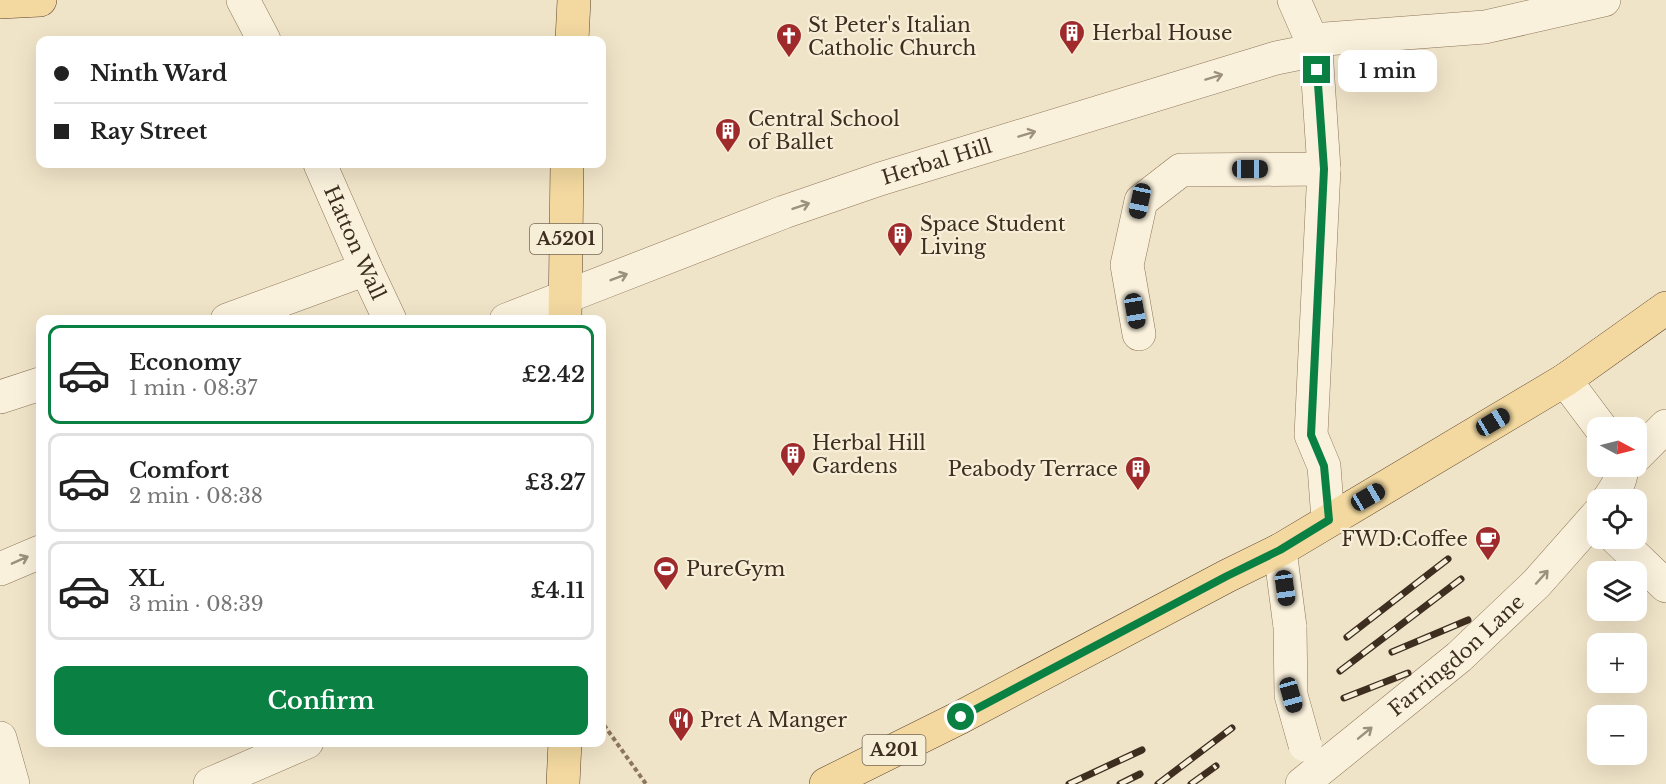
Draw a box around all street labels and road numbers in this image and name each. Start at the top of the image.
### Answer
street label: Herbal Hill [879,134,995,190]
street label: Hatton Wall [319,182,391,304]
road number: A5201 [530,224,602,254]
street label: Farringdon Lane [1384,590,1529,721]
road number: A201 [862,735,926,765]

